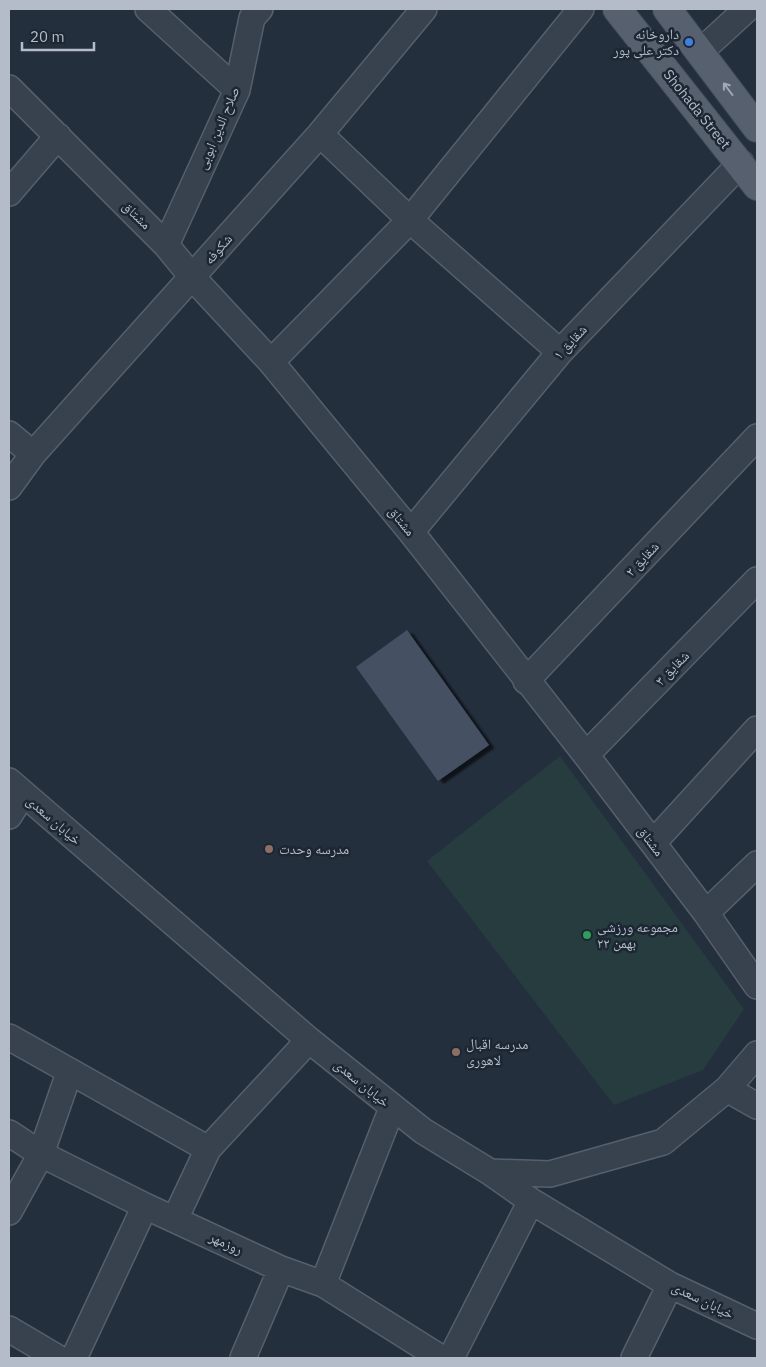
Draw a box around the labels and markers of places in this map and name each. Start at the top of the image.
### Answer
place label: داروخانه دکتر علی پور [612,25,679,59]
marker: داروخانه دکتر علی پور [683,36,695,48]
place label: مدرسه وحدت [279,840,349,858]
marker: مدرسه وحدت [263,843,275,855]
place label: مجموعه ورزشی ۲۲ بهمن [597,918,678,952]
marker: مجموعه ورزشی ۲۲ بهمن [581,929,593,941]
place label: مدرسه اقبال لاهوری [466,1035,528,1069]
marker: مدرسه اقبال لاهوری [450,1046,462,1058]

